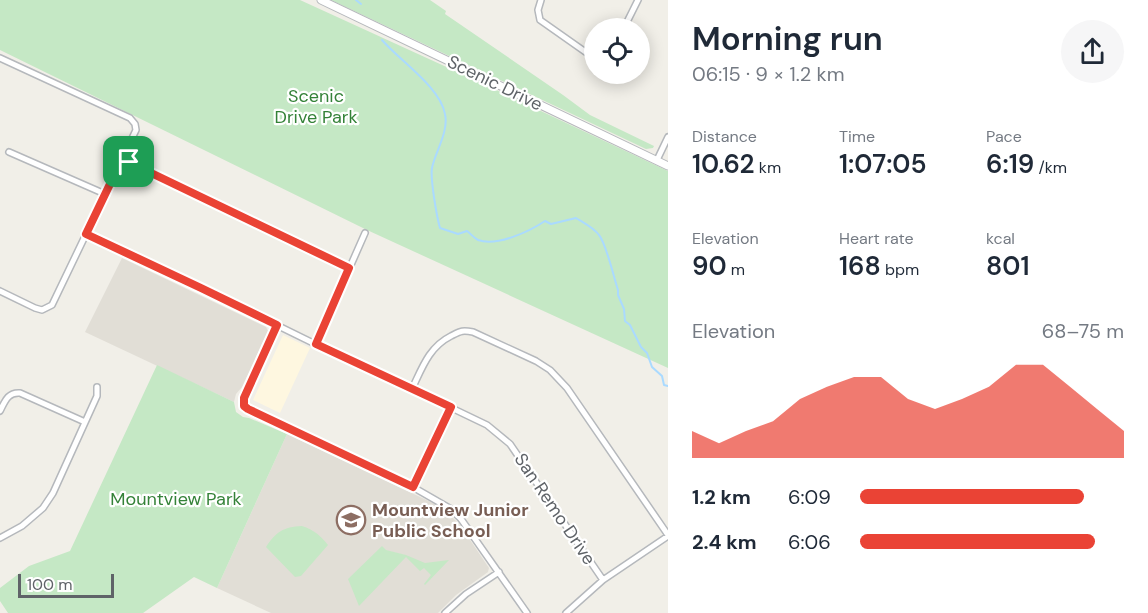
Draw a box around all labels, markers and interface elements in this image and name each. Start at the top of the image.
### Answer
text: Morning run [692,17,883,60]
map controls [584,18,650,84]
button: locate [584,18,650,84]
button: share [1061,20,1124,83]
street label: Scenic Drive [443,50,547,116]
text: 06:15 · 9 × 1.2 km [692,61,844,87]
park label: Scenic Drive Park [275,84,357,129]
text: Distance [692,126,757,147]
text: Time [839,126,875,147]
text: Pace [986,126,1022,147]
pin [103,136,154,187]
icon: arrive [112,145,145,178]
text: 10.62 [692,147,755,181]
text: 1:07:05 [839,147,927,181]
text: 6:19 [986,147,1034,181]
text: km [755,157,781,178]
text: /km [1034,157,1067,178]
text: Elevation [692,228,759,249]
text: Heart rate [839,228,914,249]
text: kcal [986,228,1015,249]
text: 90 [692,249,727,283]
text: 168 [839,249,881,283]
text: 801 [986,249,1029,283]
text: m [727,259,745,280]
text: bpm [881,259,919,280]
text: Elevation [692,318,775,344]
text: 68–75 m [1042,318,1124,344]
street label: San Remo Drive [509,448,601,570]
text: 1.2 km [692,484,751,510]
text: 6:09 [788,484,831,510]
park label: Mountview Park [110,487,242,511]
place label: Mountview Junior Public School [372,498,529,543]
school or university icon: Mountview Junior Public School [335,504,367,536]
text: 2.4 km [692,529,757,555]
text: 6:06 [788,529,831,555]
scale bar [18,571,114,598]
text: 100 m [27,574,72,595]

